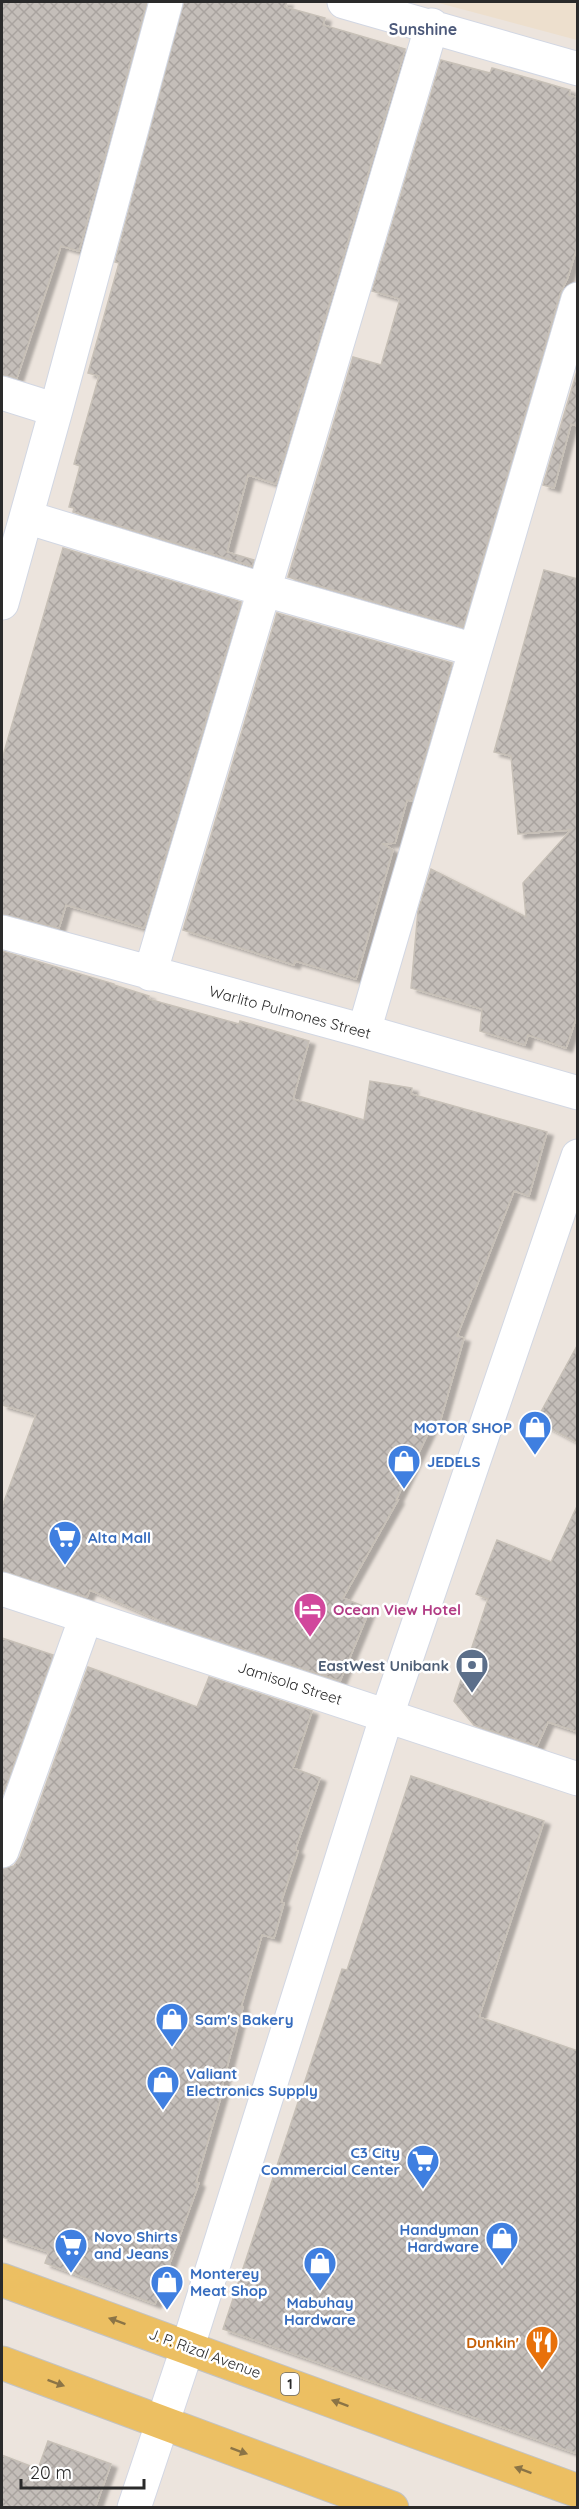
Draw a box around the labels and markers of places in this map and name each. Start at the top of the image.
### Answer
shop icon: MOTOR SHOP [517,1409,553,1456]
place label: MOTOR SHOP [413,1418,512,1437]
shop icon: JEDELS [386,1443,422,1490]
place label: JEDELS [427,1452,481,1471]
supermarket icon: Alta Mall [47,1519,83,1566]
place label: Alta Mall [88,1528,151,1547]
hotel icon: Ocean View Hotel [292,1591,328,1638]
place label: Ocean View Hotel [333,1600,461,1619]
bank icon: EastWest Unibank [454,1647,490,1694]
place label: EastWest Unibank [318,1656,449,1675]
shop icon: Sam's Bakery [154,2001,190,2048]
place label: Sam's Bakery [195,2010,293,2029]
shop icon: Valiant Electronics Supply [145,2064,181,2111]
place label: Valiant Electronics Supply [186,2064,318,2100]
place label: C3 City Commercial Center [261,2143,400,2179]
supermarket icon: C3 City Commercial Center [405,2143,441,2190]
place label: Handyman Hardware [399,2220,479,2256]
shop icon: Handyman Hardware [484,2220,520,2267]
supermarket icon: Novo Shirts and Jeans [53,2227,89,2274]
place label: Novo Shirts and Jeans [94,2227,178,2263]
shop icon: Mabuhay Hardware [302,2245,338,2292]
shop icon: Monterey Meat Shop [149,2264,185,2311]
place label: Monterey Meat Shop [190,2264,267,2300]
place label: Mabuhay Hardware [284,2293,356,2329]
restaurant icon: Dunkin' [524,2324,560,2371]
place label: Dunkin' [466,2333,519,2352]

